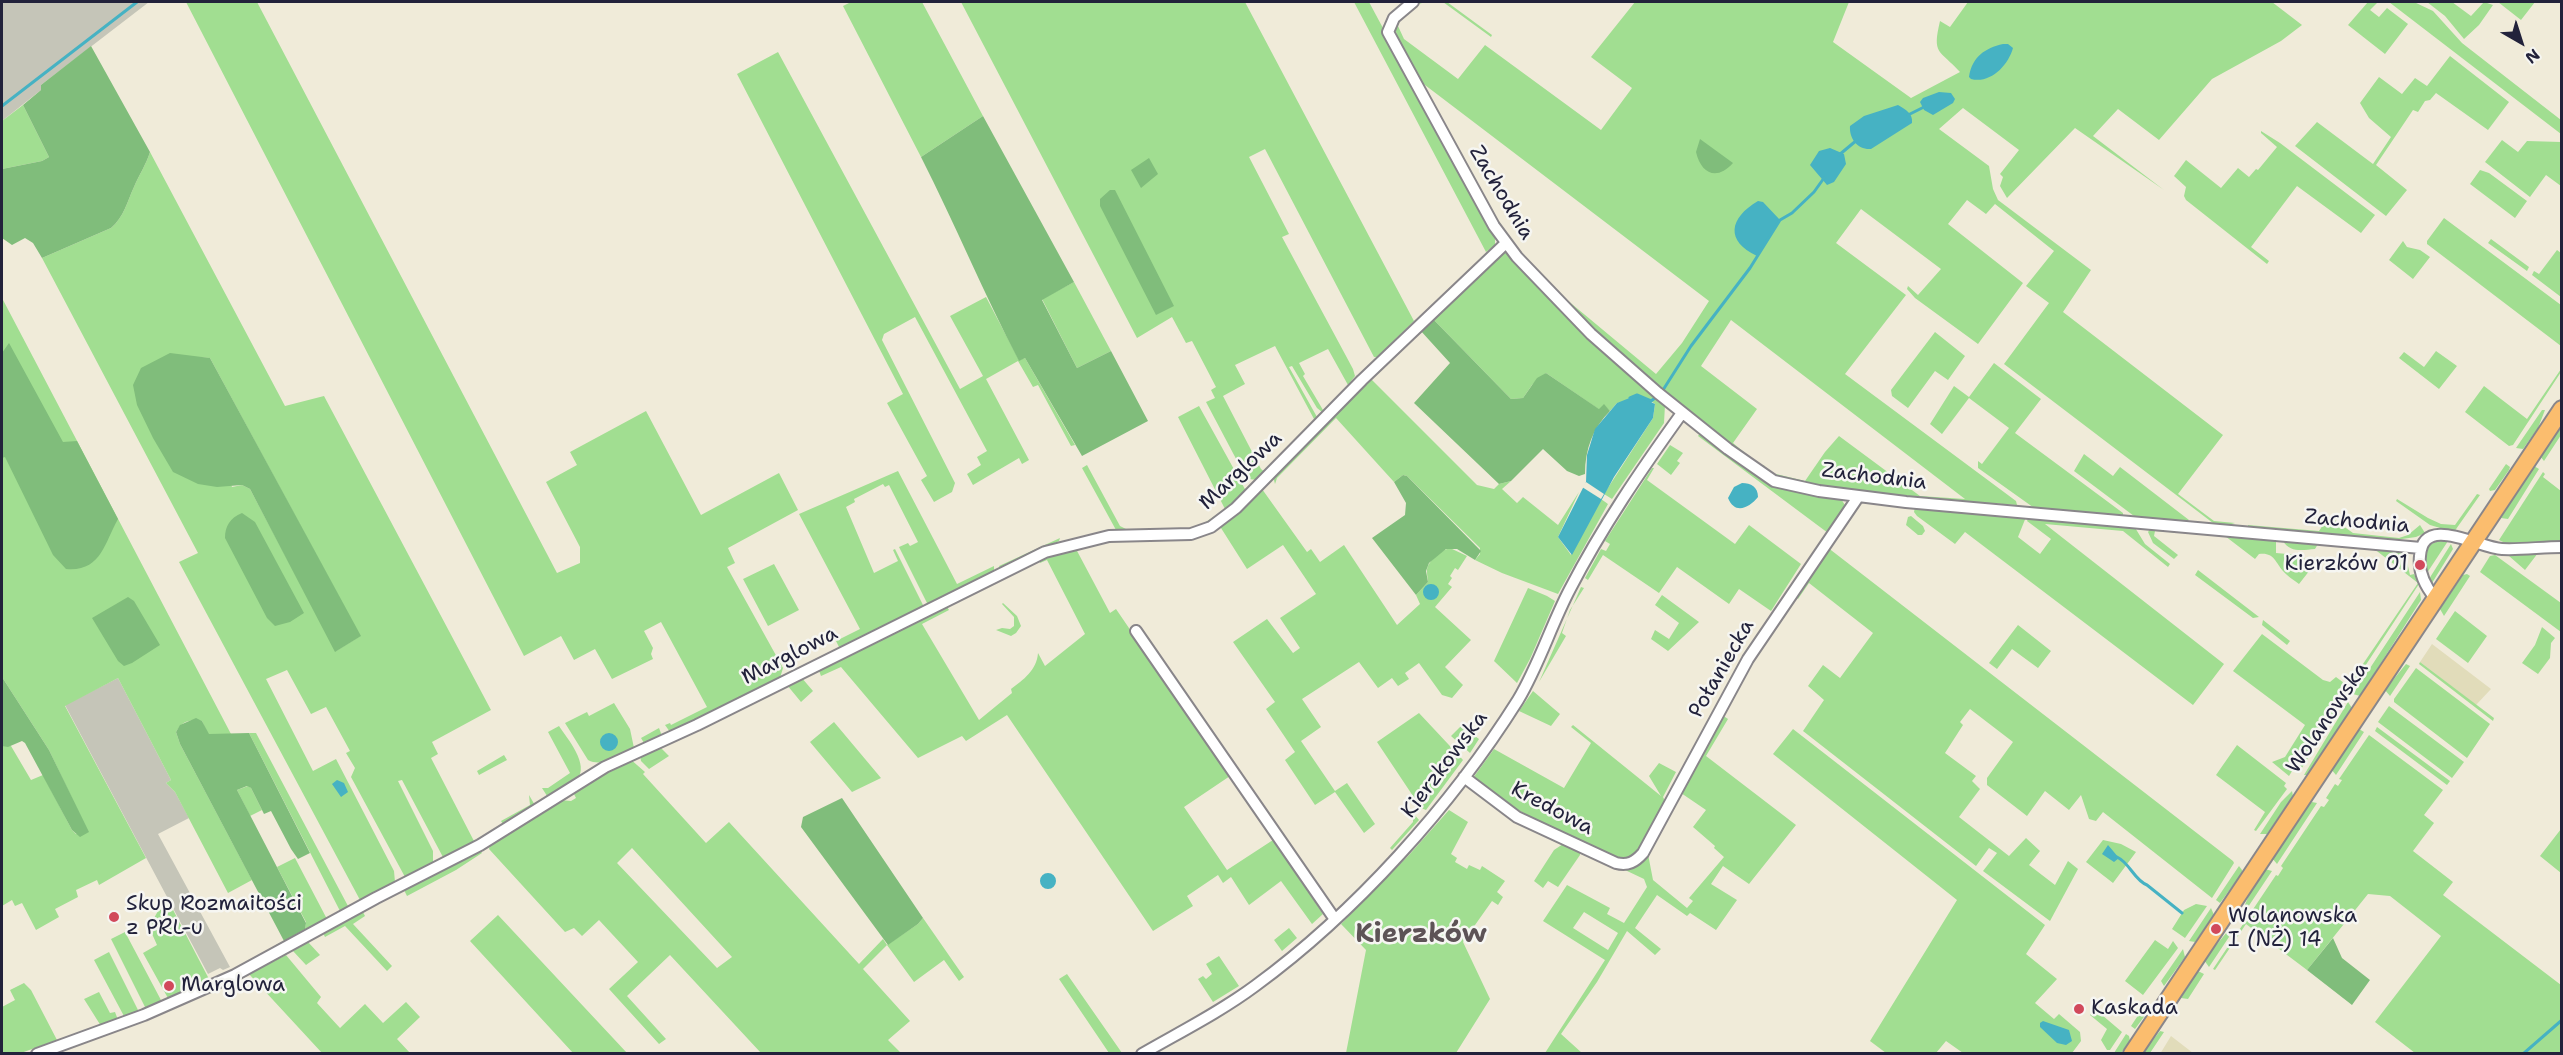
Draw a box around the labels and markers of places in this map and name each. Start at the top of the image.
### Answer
place label: Kierzków 01 [2285,552,2408,578]
marker: Kierzków 01 [2413,558,2427,572]
place label: Skup Rozmaitości z PRL-u [126,892,302,942]
place label: Wolanowska I (NŻ) 14 [2228,904,2357,954]
marker: Skup Rozmaitości z PRL-u [107,910,121,924]
marker: Wolanowska I (NŻ) 14 [2209,922,2223,936]
place label: Marglowa [181,973,285,999]
marker: Marglowa [162,979,176,993]
place label: Kaskada [2091,996,2178,1022]
marker: Kaskada [2072,1002,2086,1016]

